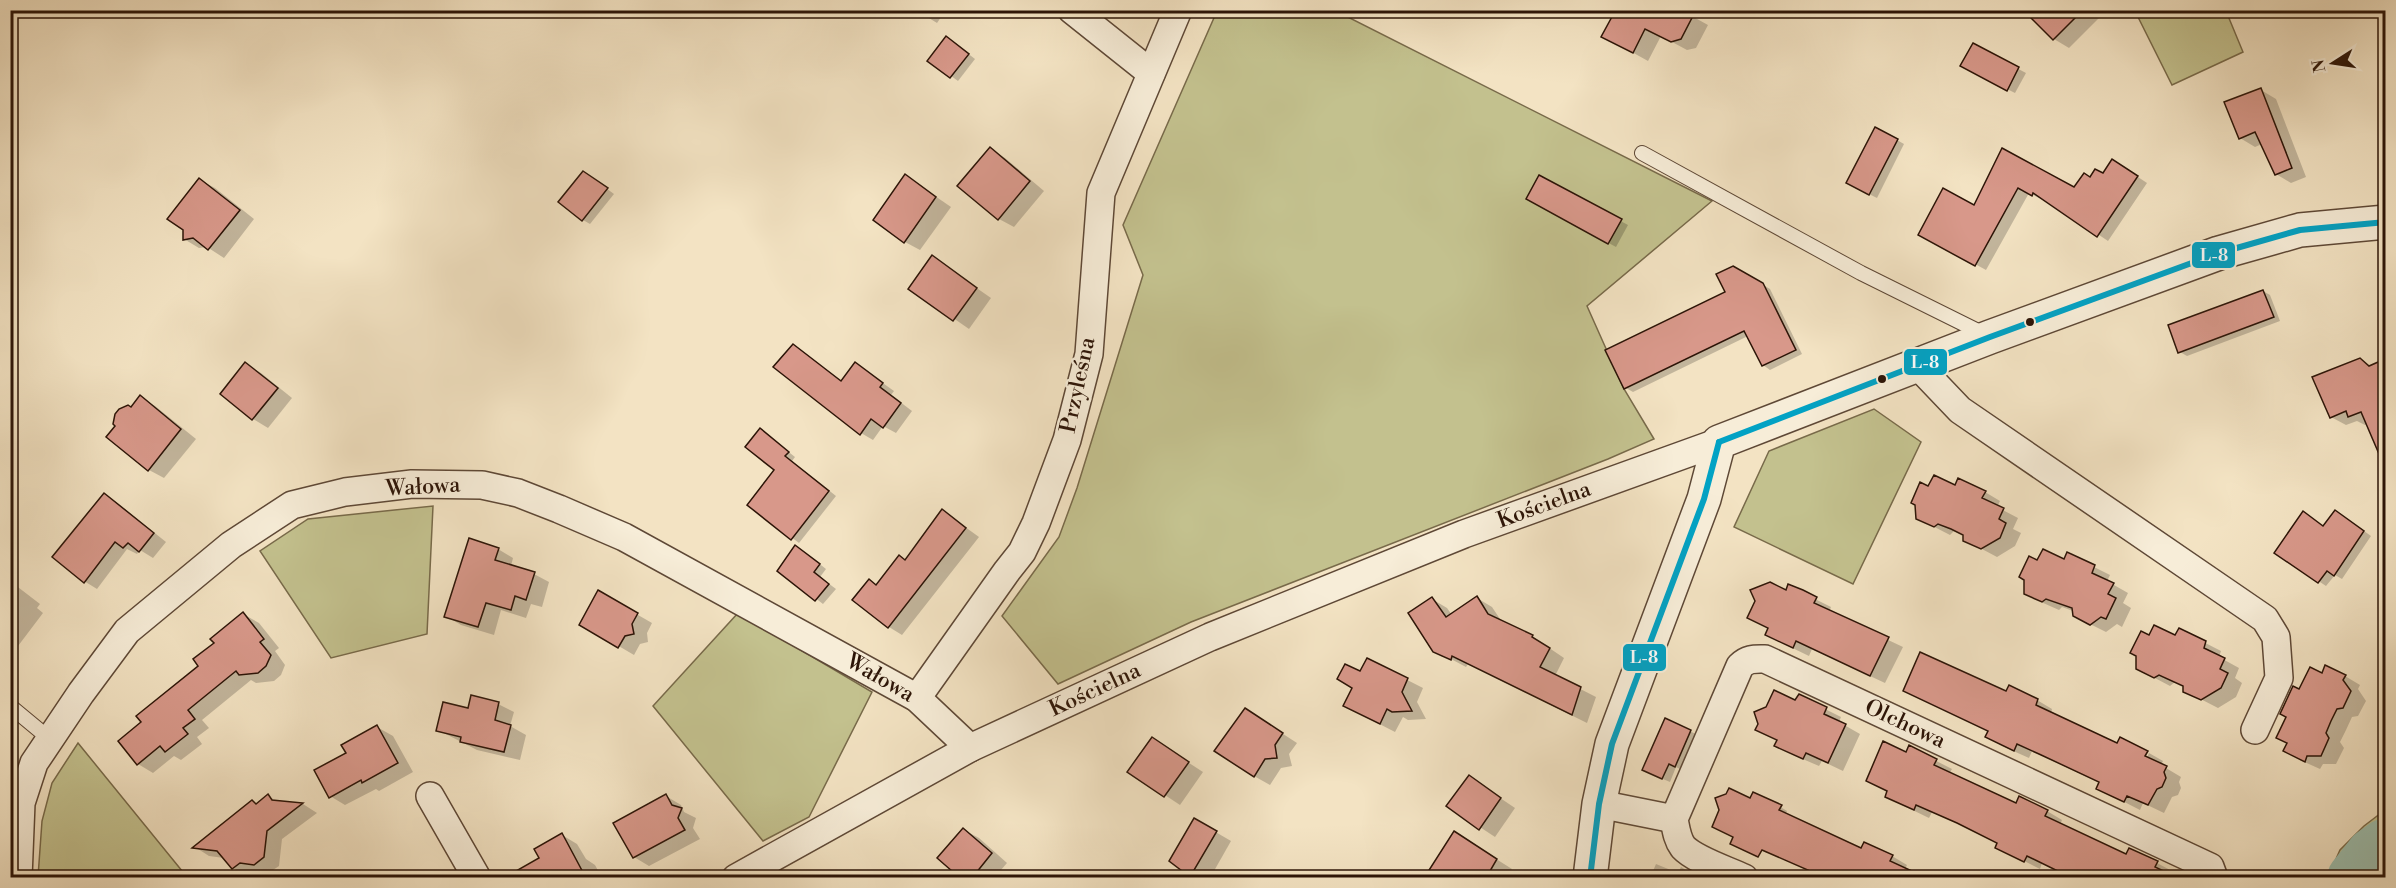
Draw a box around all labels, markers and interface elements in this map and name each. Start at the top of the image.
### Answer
north arrow [2303,33,2363,93]
text: N [2308,57,2330,74]
line badge: L-8 [2191,241,2236,269]
text: L-8 [2200,246,2228,266]
unlabelled marker [2024,316,2036,328]
street label: Przyleśna [1055,334,1102,435]
line badge: L-8 [1903,348,1948,376]
text: L-8 [1911,353,1939,373]
unlabelled marker [1876,373,1888,385]
street label: Wałowa [384,472,462,502]
street label: Kościelna [1493,475,1596,534]
line badge: L-8 [1622,643,1667,672]
street label: Wałowa [840,647,920,709]
text: L-8 [1630,648,1658,668]
street label: Kościelna [1045,657,1146,723]
street label: Olchowa [1860,694,1951,755]

